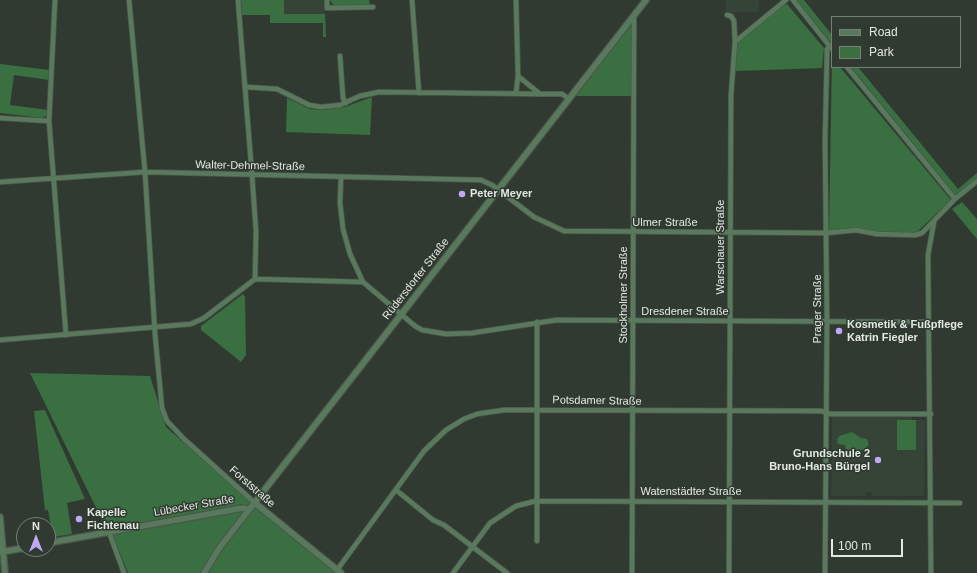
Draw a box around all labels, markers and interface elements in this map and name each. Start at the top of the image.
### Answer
legend [831,16,961,68]
text: Road [869,25,898,39]
text: Park [869,45,894,59]
street label: Walter-Dehmel-Straße [195,158,305,174]
place label: Peter Meyer [470,187,532,201]
marker: Peter Meyer [457,189,467,199]
street label: Warschauer Straße [714,200,728,294]
street label: Ulmer Straße [632,216,698,230]
street label: Rüdersdorfer Straße [380,235,452,323]
street label: Stockholmer Straße [617,246,631,344]
street label: Prager Straße [811,274,825,344]
street label: Dresdener Straße [641,305,729,319]
place label: Kosmetik & Fußpflege Katrin Fiegler [847,318,963,344]
marker: Kosmetik & Fußpflege Katrin Fiegler [834,326,844,336]
street label: Potsdamer Straße [552,394,642,408]
place label: Grundschule 2 Bruno-Hans Bürgel [769,447,870,473]
marker: Grundschule 2 Bruno-Hans Bürgel [873,455,883,465]
street label: Forststraße [226,464,278,510]
street label: Watenstädter Straße [640,485,742,499]
street label: Lübecker Straße [153,492,235,520]
place label: Kapelle Fichtenau [87,506,139,532]
marker: Kapelle Fichtenau [74,514,84,524]
north arrow [16,517,56,557]
text: N [32,520,40,532]
scale bar [833,531,905,557]
text: 100 m [838,539,871,553]

